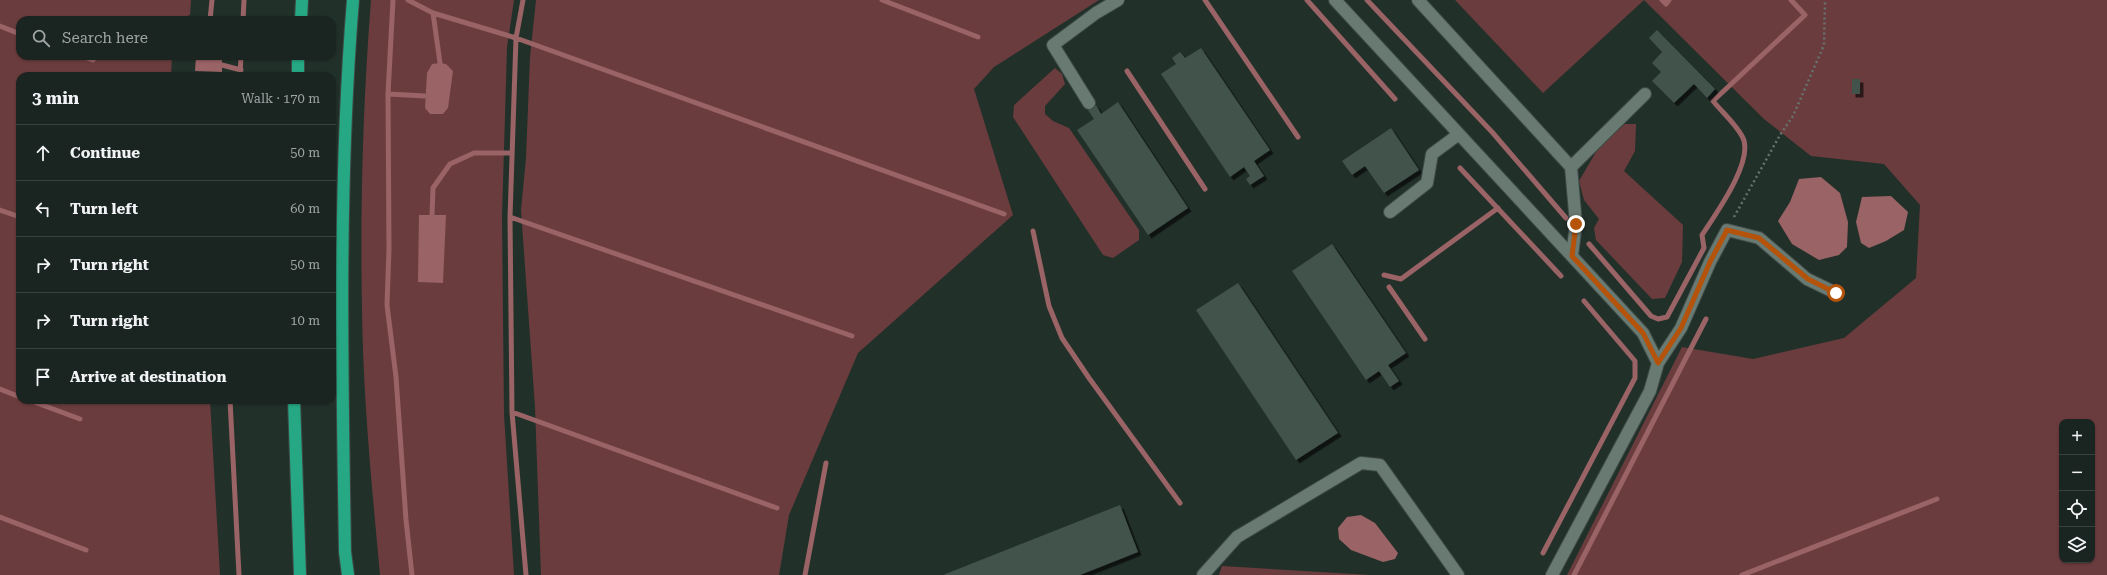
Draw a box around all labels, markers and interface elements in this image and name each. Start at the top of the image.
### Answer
search box [16,16,336,60]
icon: search [30,27,52,49]
text: Search here [62,29,148,47]
text: 3 min [32,88,79,108]
text: Walk · 170 m [241,91,320,106]
icon: ahead [32,142,54,164]
text: Continue [70,144,140,162]
text: 50 m [290,145,320,160]
icon: left [32,198,54,220]
text: Turn left [70,200,138,218]
text: 60 m [290,201,320,216]
route end [1567,215,1585,233]
icon: right [32,254,54,276]
text: Turn right [70,256,149,274]
text: 50 m [290,257,320,272]
route start [1827,284,1845,302]
icon: right [32,310,54,332]
text: Turn right [70,312,149,330]
text: 10 m [290,313,320,328]
icon: arrive [32,366,54,388]
text: Arrive at destination [70,368,226,386]
map controls [2059,419,2095,563]
button: + [2059,419,2095,455]
button: − [2059,455,2095,491]
button: locate [2059,491,2095,527]
button: layers [2059,527,2095,563]

